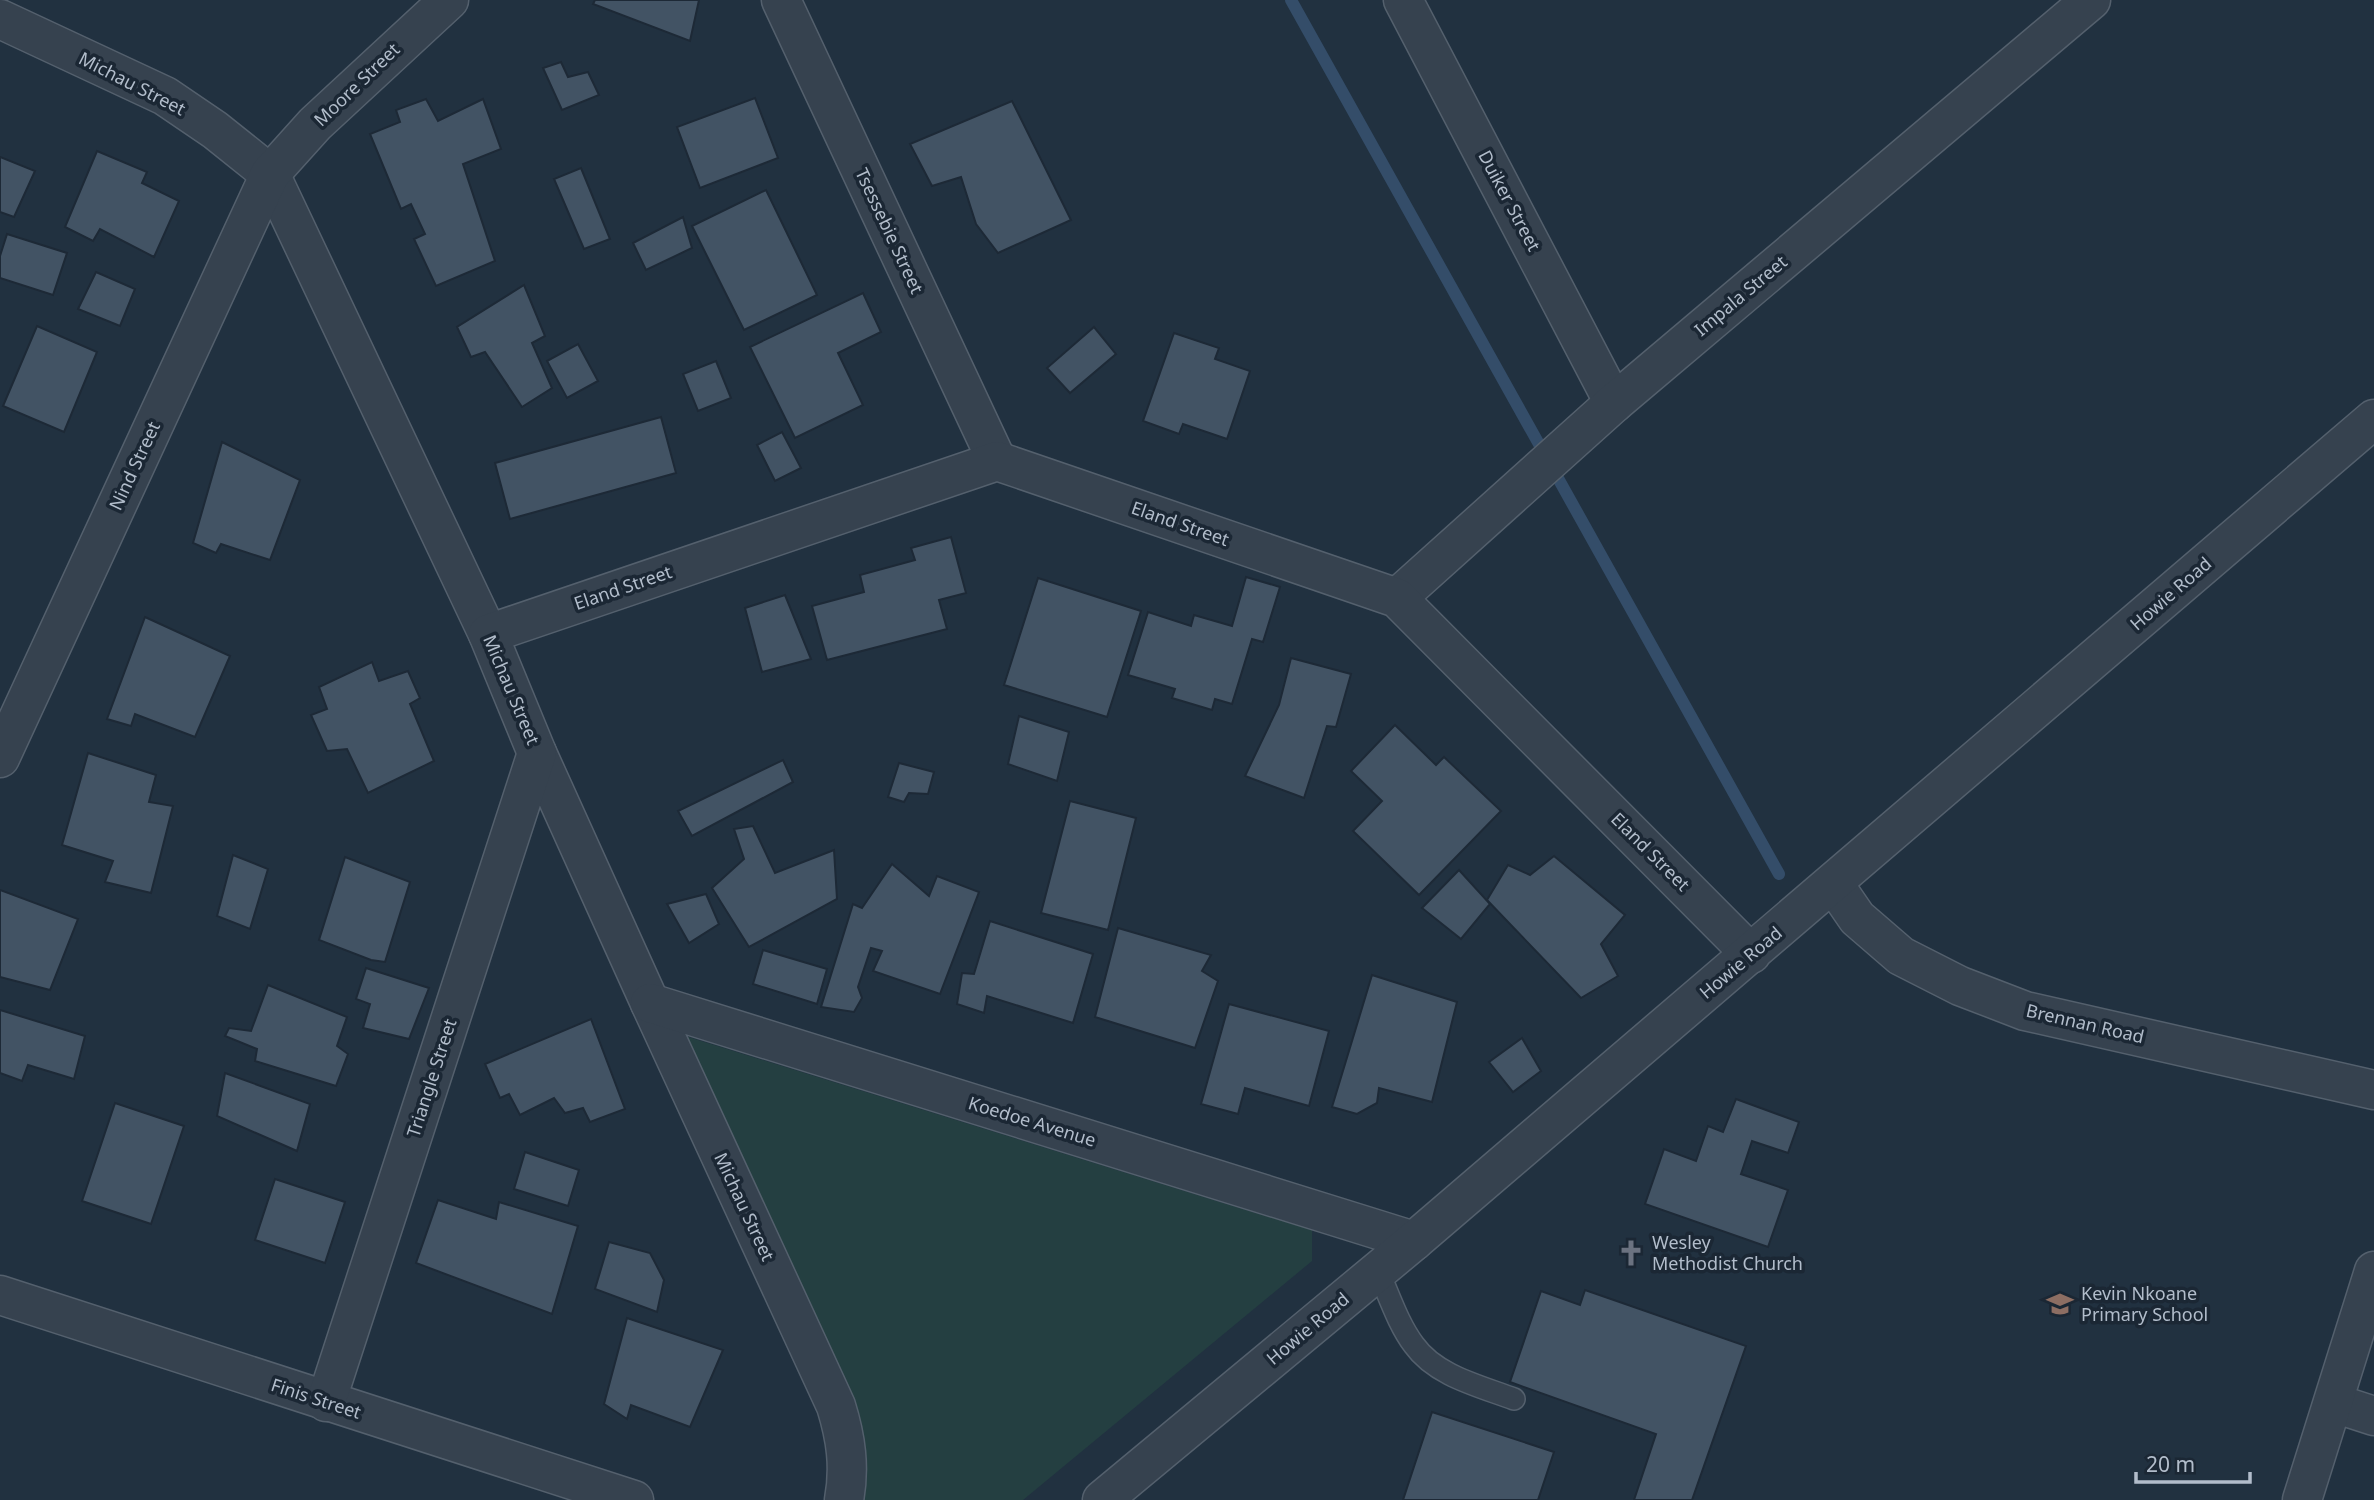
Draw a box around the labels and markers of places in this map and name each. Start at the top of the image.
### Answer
place label: Wesley Methodist Church [1652,1230,1803,1275]
church icon: Wesley Methodist Church [1616,1238,1646,1268]
place label: Kevin Nkoane Primary School [2081,1281,2208,1326]
school or university icon: Kevin Nkoane Primary School [2045,1289,2075,1319]

